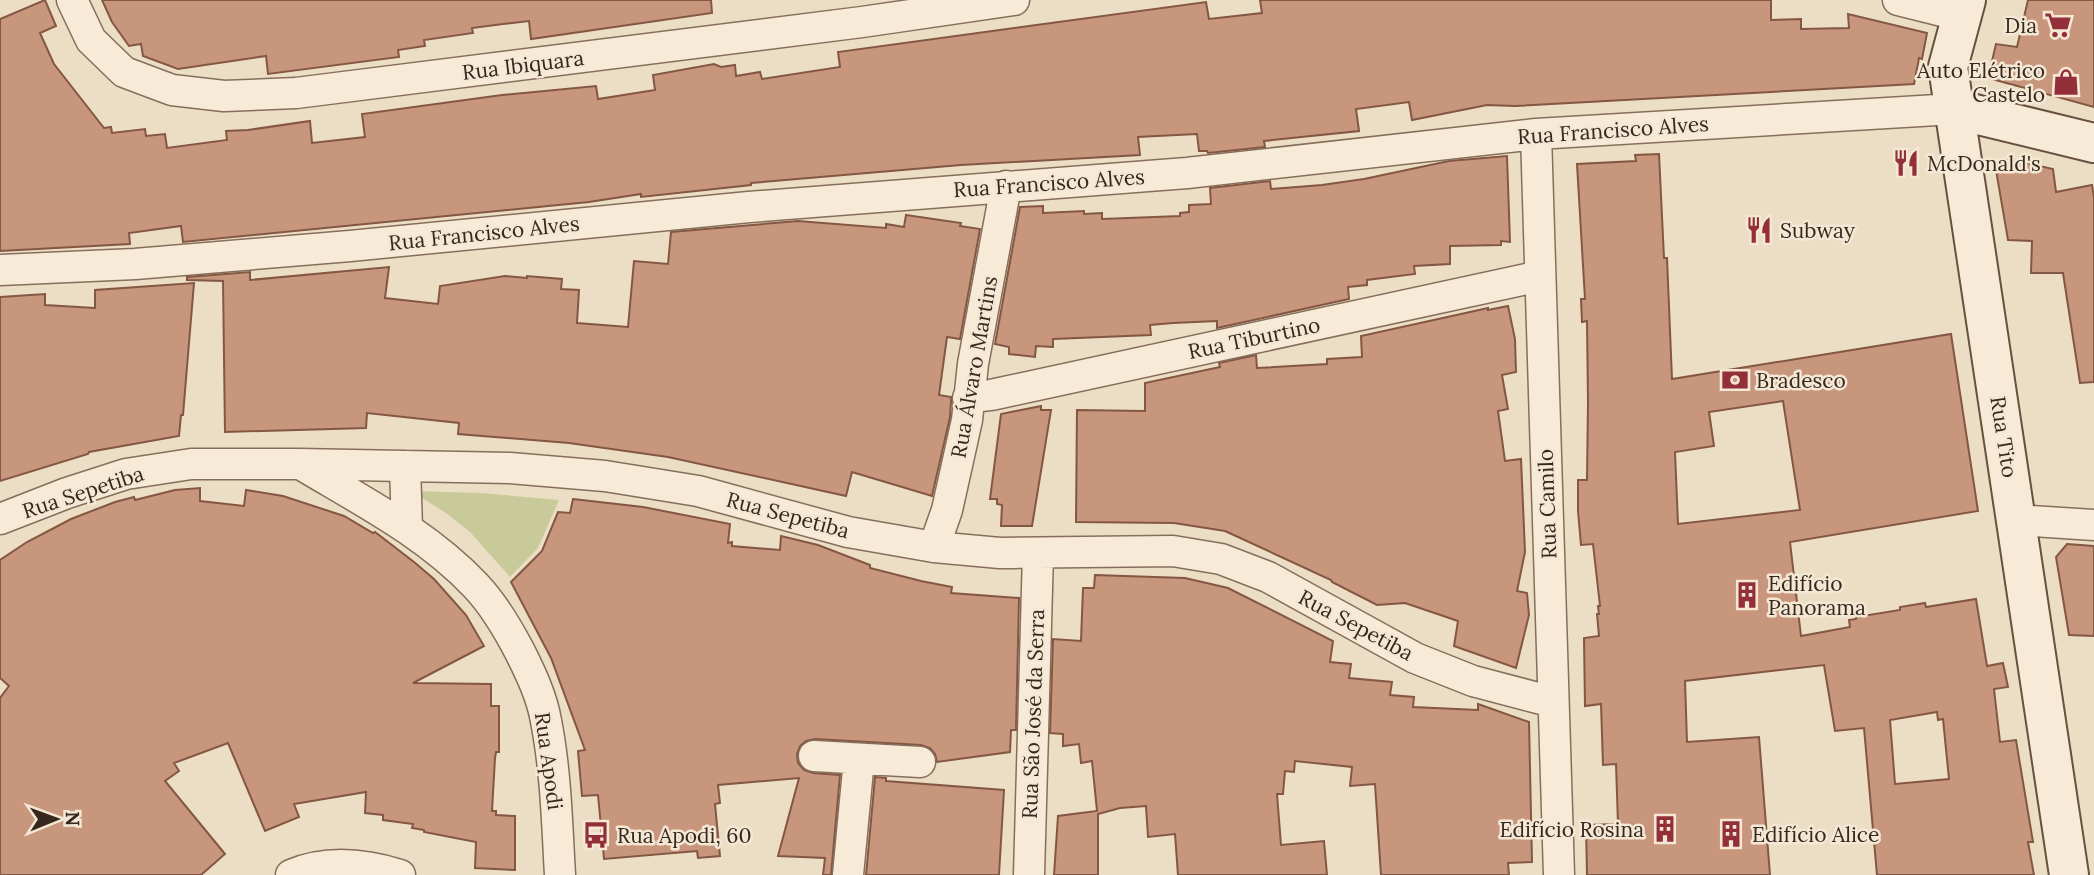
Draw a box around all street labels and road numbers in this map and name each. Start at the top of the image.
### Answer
street label: Rua Ibiquara [461,44,586,86]
street label: Rua Francisco Alves [1516,110,1710,150]
street label: Rua Francisco Alves [952,163,1146,203]
street label: Rua Francisco Alves [387,210,581,256]
street label: Rua Álvaro Martins [945,274,1003,460]
street label: Rua Tiburtino [1185,311,1323,365]
street label: Rua Tito [1984,394,2024,480]
street label: Rua Camilo [1532,448,1562,560]
street label: Rua Sepetiba [19,460,147,524]
street label: Rua Sepetiba [724,486,853,544]
street label: Rua Sepetiba [1294,583,1418,667]
street label: Rua São José da Serra [1016,608,1050,820]
street label: Rua Apodi [529,710,569,812]

